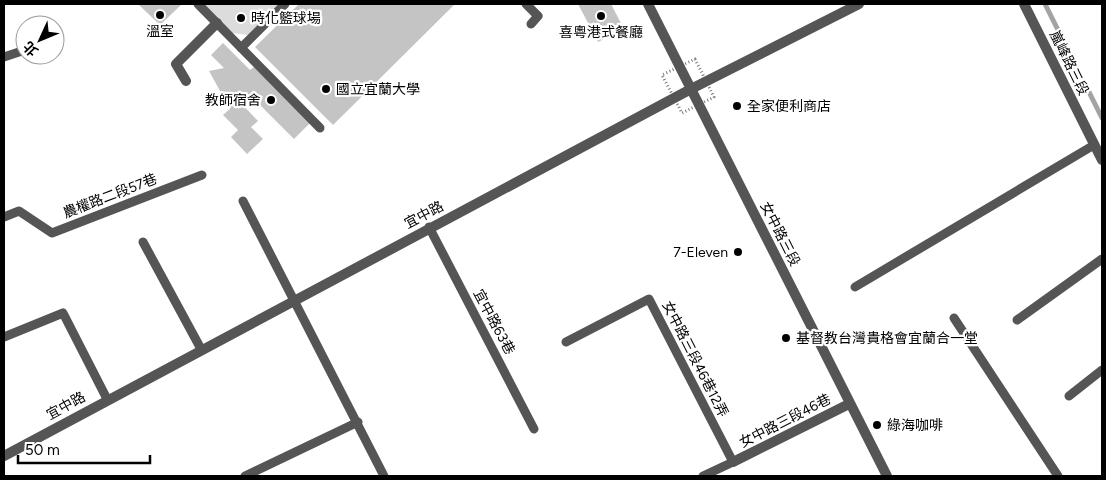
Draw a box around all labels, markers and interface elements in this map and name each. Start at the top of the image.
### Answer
marker: 溫室 [154,9,166,21]
place label: 時化籃球場 [251,10,321,27]
marker: 喜粵港式餐廳 [595,10,607,22]
marker: 時化籃球場 [235,12,247,24]
north arrow [15,15,65,65]
place label: 溫室 [146,23,174,40]
place label: 喜粵港式餐廳 [559,24,643,41]
street label: 嵐峰路三段 [1046,28,1092,98]
text: 北 [20,38,42,60]
place label: 國立宜蘭大學 [336,81,420,98]
marker: 國立宜蘭大學 [320,83,332,95]
place label: 教師宿舍 [205,92,261,109]
marker: 教師宿舍 [265,94,277,106]
place label: 全家便利商店 [747,98,831,115]
marker: 全家便利商店 [731,100,743,112]
street label: 農權路二段57巷 [60,170,160,222]
street label: 宜中路 [401,198,447,232]
street label: 女中路三段 [757,199,803,269]
place label: 7-Eleven [673,244,728,261]
marker: 7-Eleven [732,246,744,258]
street label: 宜中路63巷 [470,286,518,358]
street label: 女中路三段46巷12弄 [658,298,732,420]
place label: 基督教台灣貴格會宜蘭合一堂 [796,330,978,347]
marker: 基督教台灣貴格會宜蘭合一堂 [780,332,792,344]
street label: 宜中路 [44,388,88,424]
street label: 女中路三段46巷 [736,391,834,451]
place label: 綠海咖啡 [887,417,943,434]
marker: 綠海咖啡 [871,419,883,431]
scale bar [18,432,150,464]
text: 50 m [25,441,60,459]

